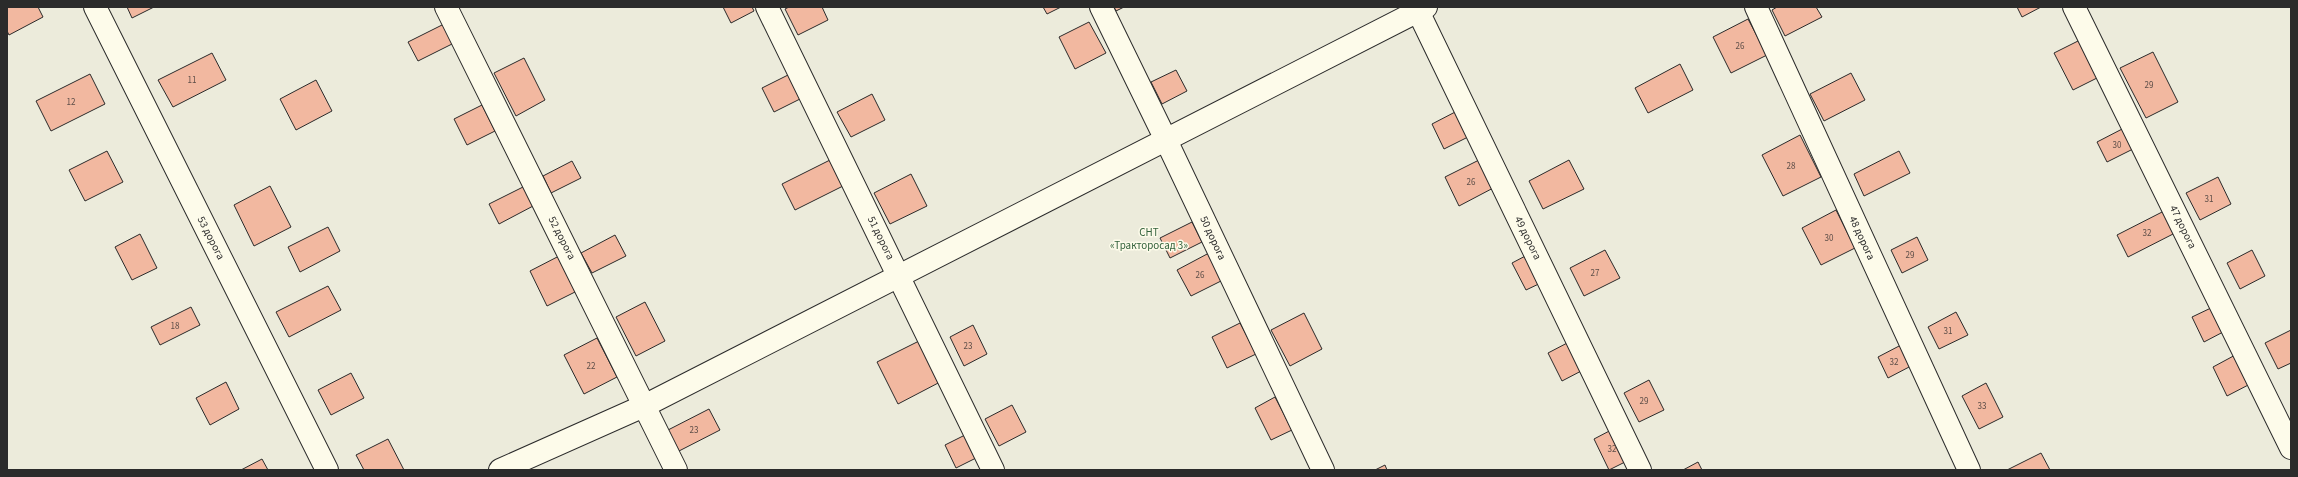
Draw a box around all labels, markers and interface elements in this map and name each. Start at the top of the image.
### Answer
house number: 26 [1736,40,1745,53]
house number: 11 [188,74,196,87]
house number: 29 [2145,79,2154,92]
house number: 12 [67,96,76,109]
house number: 30 [2113,139,2122,152]
house number: 28 [1787,160,1796,173]
house number: 26 [1467,176,1476,189]
house number: 31 [2205,193,2213,206]
street label: 47 дорога [2166,203,2200,251]
street label: 53 дорога [194,214,228,262]
street label: 52 дорога [545,214,579,262]
street label: 51 дорога [864,214,898,262]
street label: 50 дорога [1196,214,1230,262]
street label: 49 дорога [1511,214,1545,262]
street label: 48 дорога [1845,214,1879,262]
park label: СНТ «Тракторосад 3» [1110,225,1188,253]
house number: 32 [2143,227,2152,240]
house number: 30 [1825,232,1834,245]
house number: 29 [1906,249,1915,262]
house number: 27 [1591,267,1600,280]
house number: 26 [1196,269,1205,282]
house number: 18 [171,320,180,333]
house number: 31 [1944,325,1952,338]
house number: 23 [964,340,973,353]
house number: 32 [1890,356,1899,369]
house number: 22 [587,360,596,373]
house number: 29 [1640,395,1649,408]
house number: 33 [1978,400,1987,413]
house number: 23 [690,424,699,437]
house number: 32 [1608,443,1617,456]

